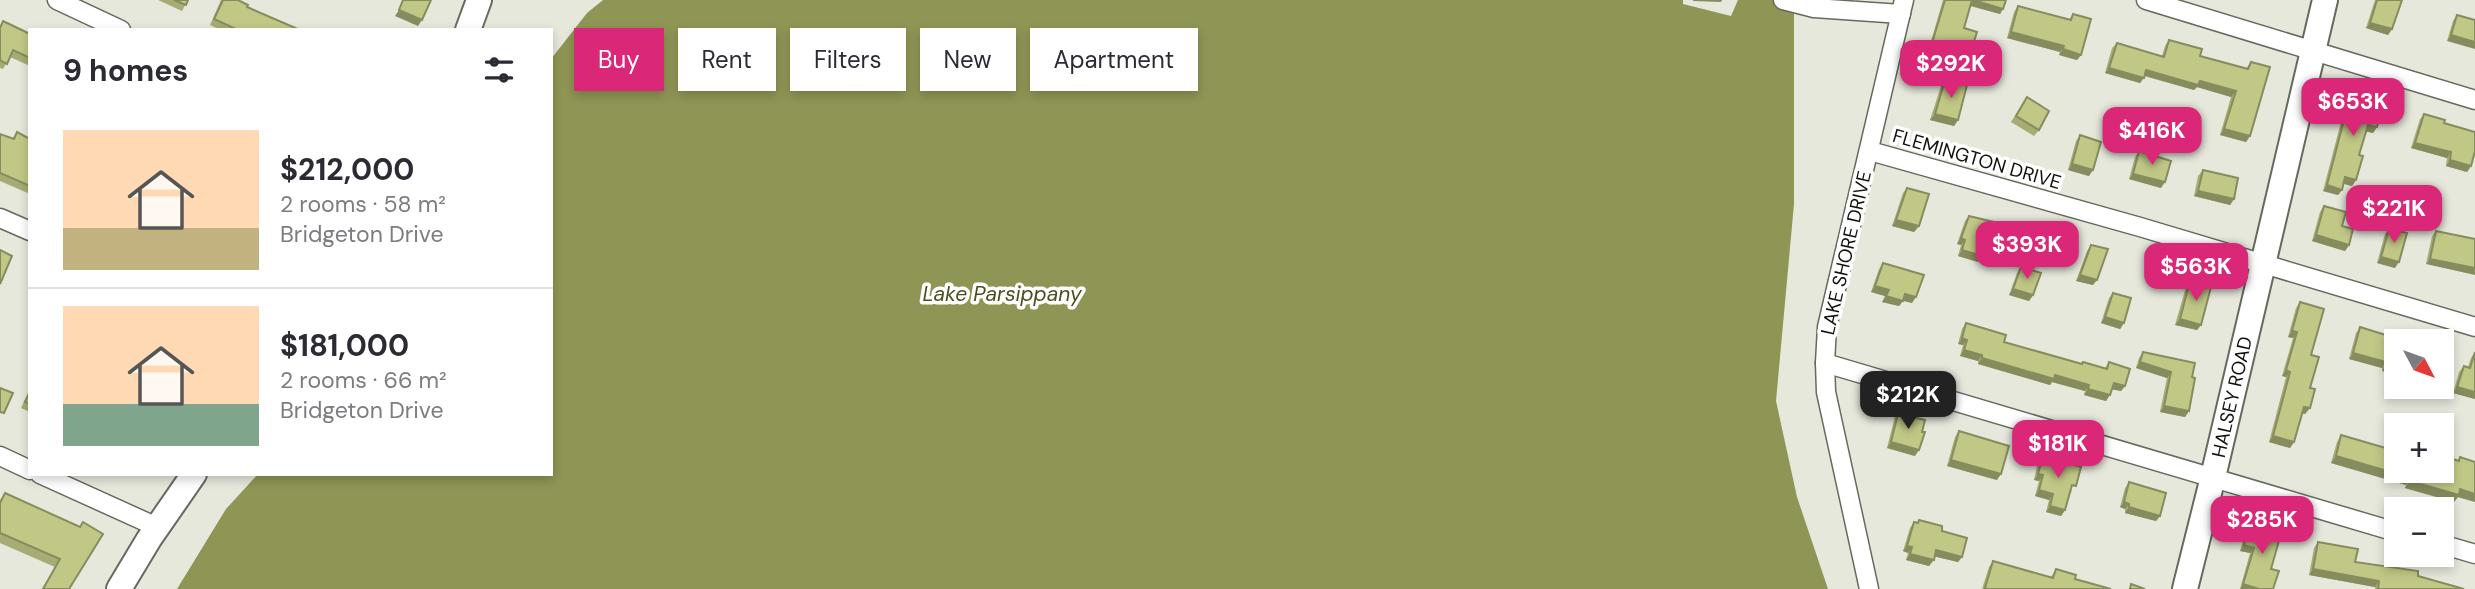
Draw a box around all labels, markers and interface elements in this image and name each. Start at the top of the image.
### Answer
chip: Buy [574,28,664,91]
chip: Rent [678,28,776,91]
chip: Filters [790,28,906,91]
chip: New [920,28,1016,91]
chip: Apartment [1030,28,1198,91]
pin: $292K [1902,41,2000,100]
text: $292K [1916,48,1986,78]
text: 9 homes [63,51,188,90]
icon: filters [480,51,518,89]
pin: $653K [2304,78,2402,138]
text: $653K [2317,86,2389,116]
pin: $416K [2103,108,2201,167]
text: $416K [2119,115,2185,145]
street label: FLEMINGTON DRIVE [1890,123,2064,195]
text: $212,000 [280,150,414,189]
icon: home [119,158,203,242]
street label: LAKE SHORE DRIVE [1815,169,1877,337]
pin: $221K [2345,186,2443,245]
text: 2 rooms · 58 m² [280,189,446,219]
text: $221K [2362,193,2426,223]
text: Bridgeton Drive [280,219,443,249]
pin: $393K [1978,222,2076,281]
text: $393K [1992,229,2062,259]
pin: $563K [2147,244,2245,303]
text: $563K [2160,251,2232,281]
water label: Lake Parsippany [922,280,1083,308]
text: $181,000 [280,326,409,365]
north arrow [2384,329,2454,399]
map controls [2384,329,2454,567]
icon: home [119,334,203,418]
street label: HALSEY ROAD [2206,334,2258,460]
text: 2 rooms · 66 m² [280,365,447,395]
pin: $212K [1859,372,1957,431]
text: $212K [1876,379,1940,409]
text: Bridgeton Drive [280,395,443,425]
button: + [2384,413,2454,483]
pin: $181K [2009,420,2107,480]
text: $181K [2028,428,2088,458]
pin: $285K [2213,496,2311,556]
button: − [2384,497,2454,567]
text: $285K [2227,504,2297,534]

